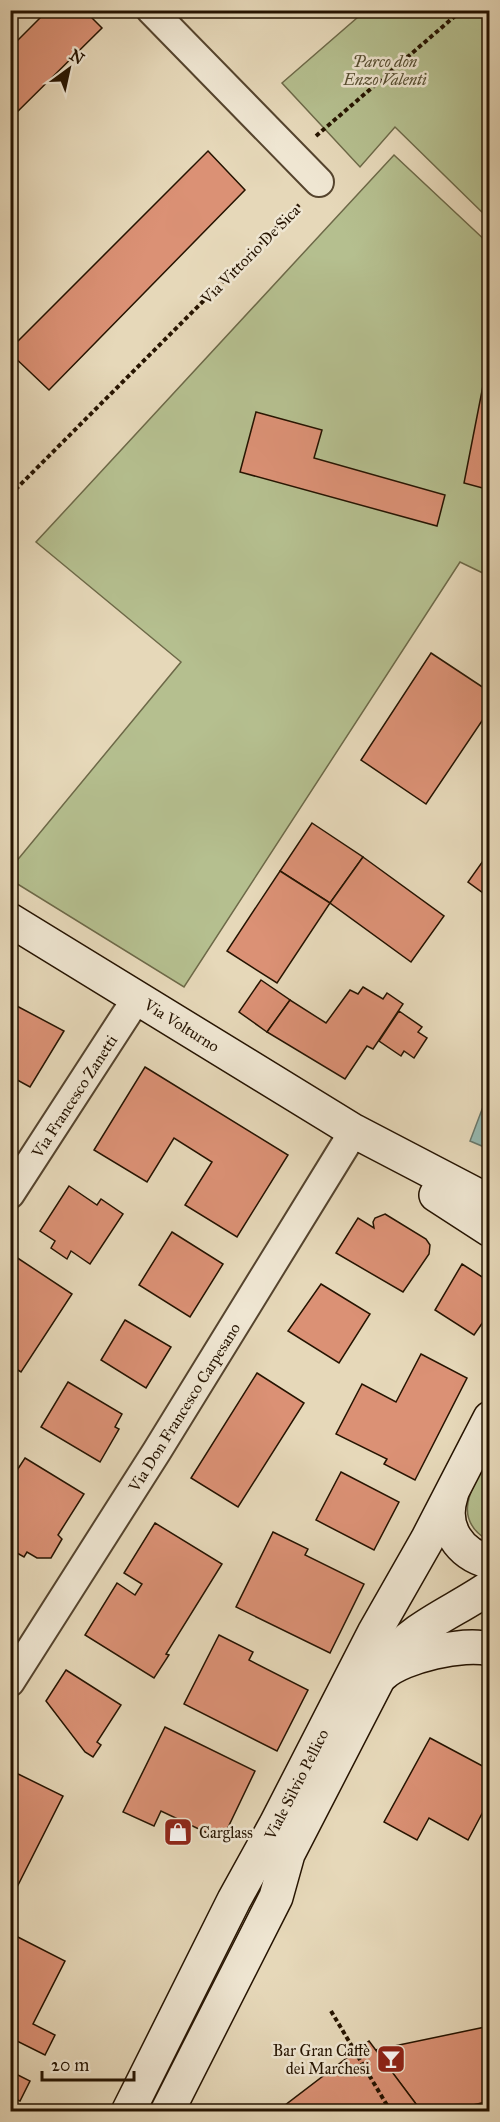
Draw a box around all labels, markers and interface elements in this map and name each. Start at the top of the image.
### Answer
north arrow [39,39,99,99]
text: N [66,45,88,69]
park label: Parco don Enzo Valenti [342,52,427,89]
street label: Via Vittorio De Sica [196,201,304,309]
street label: Via Volturno [140,994,223,1056]
street label: Via Francesco Zanetti [27,1031,122,1162]
street label: Via Don Francesco Carpesano [124,1319,244,1496]
street label: Viale Silvio Pellico [260,1726,332,1844]
shop icon: Carglass [162,1816,194,1848]
place label: Carglass [199,1823,253,1843]
place label: Bar Gran Caffè dei Marchesi [273,2041,371,2078]
bar icon: Bar Gran Caffè dei Marchesi [375,2043,407,2075]
scale bar [42,2044,134,2082]
text: 20 m [51,2054,89,2076]

